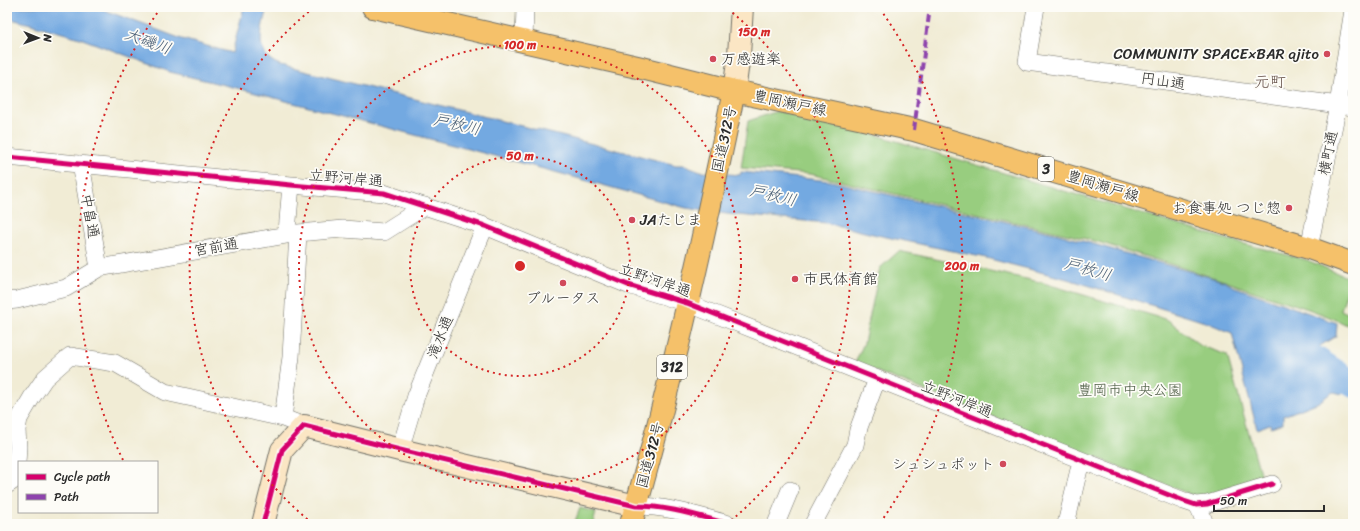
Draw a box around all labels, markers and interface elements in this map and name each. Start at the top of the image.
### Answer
north arrow [18,18,58,58]
water label: 大磯川 [120,19,176,63]
text: 150 m [738,21,771,43]
text: N [38,33,57,43]
text: 100 m [504,34,537,56]
place label: COMMUNITY SPACE×BAR ajito [1114,41,1320,67]
place label: 万感遊楽 [721,46,781,72]
marker: COMMUNITY SPACE×BAR ajito [1322,49,1332,59]
marker: 万感遊楽 [708,54,718,64]
street label: 円山通 [1139,65,1187,97]
district label: 元町 [1254,67,1286,96]
street label: 豊岡瀬戸線 [751,82,829,124]
street label: 国道312号 [704,103,744,175]
water label: 戸枚川 [430,104,484,144]
street label: 横町通 [1311,128,1345,178]
text: 50 m [506,145,534,167]
road number: 3 [1038,157,1054,181]
street label: 立野河岸通 [308,162,384,194]
street label: 豊岡瀬戸線 [1063,163,1143,209]
water label: 戸枚川 [746,175,800,215]
street label: 中畠通 [73,192,107,240]
place label: お食事処 つじ惣 [1172,195,1281,221]
marker: お食事処 つじ惣 [1284,203,1294,213]
place label: JAたじま [639,207,702,233]
marker: JAたじま [627,215,637,225]
street label: 宮前通 [192,230,240,264]
water label: 戸枚川 [1061,248,1115,290]
street label: 立野河岸通 [615,255,695,305]
text: 200 m [944,255,980,277]
centre of rings [513,259,527,273]
place label: 市民体育館 [803,266,878,292]
marker: 市民体育館 [790,274,800,284]
marker: ブルータス [558,278,568,288]
place label: ブルータス [526,285,600,311]
street label: 滝水通 [420,311,460,363]
road number: 312 [657,355,687,379]
street label: 立野河岸通 [917,373,997,425]
park label: 豊岡市中央公園 [1077,377,1183,403]
street label: 国道312号 [629,419,671,491]
place label: シュシュポット [892,451,995,477]
marker: シュシュポット [998,459,1008,469]
legend [18,461,158,513]
text: Cycle path [54,466,110,488]
text: Path [54,486,79,508]
scale bar [1214,487,1324,513]
text: 50 m [1220,490,1247,512]

